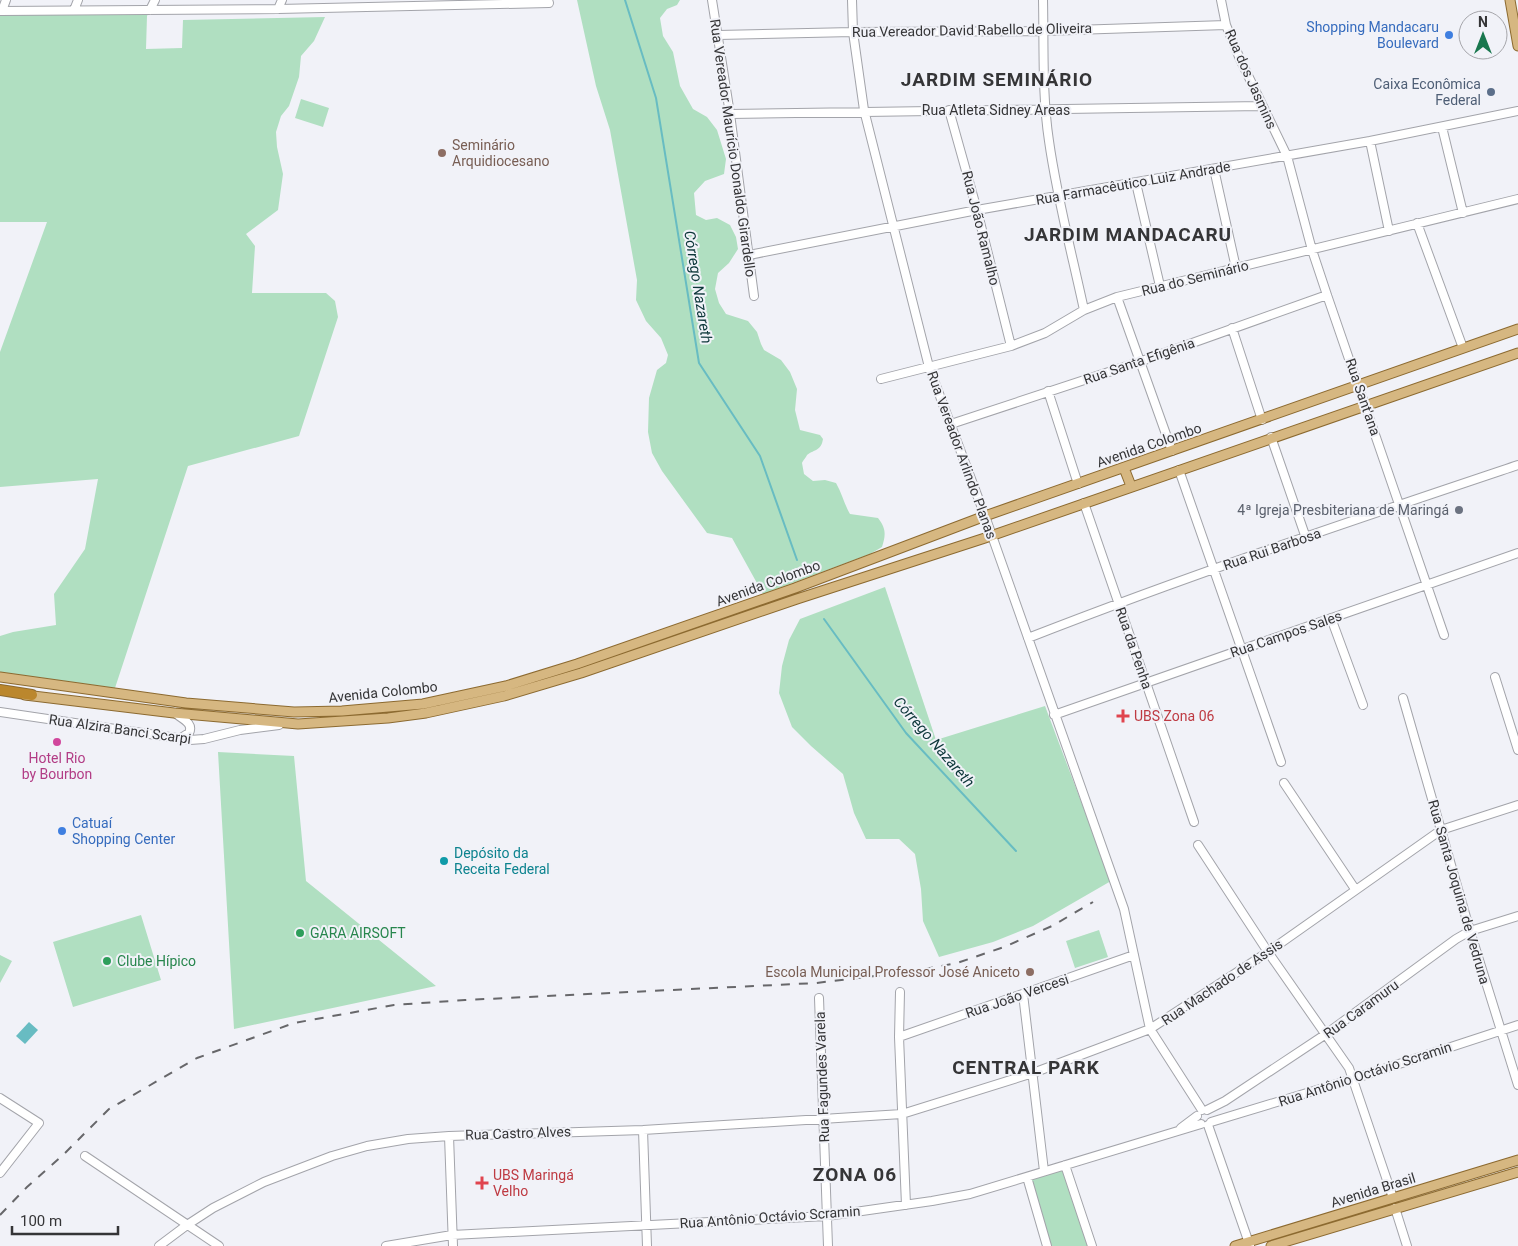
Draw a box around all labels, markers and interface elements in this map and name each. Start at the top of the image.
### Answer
north arrow [1458,10,1508,60]
text: N [1478,14,1488,30]
street label: Rua Vereador Maurício Donaldo Girardello [707,18,759,278]
place label: Shopping Mandacaru Boulevard [1306,19,1439,51]
street label: Rua Vereador David Rabello de Oliveira [852,20,1092,40]
street label: Rua dos Jasmins [1222,27,1280,131]
marker: Shopping Mandacaru Boulevard [1443,29,1455,41]
district label: JARDIM SEMINÁRIO [901,68,1093,91]
place label: Caixa Econômica Federal [1373,76,1481,108]
marker: Caixa Econômica Federal [1485,86,1497,98]
street label: Rua Atleta Sidney Areas [922,102,1070,118]
place label: Seminário Arquidiocesano [452,137,549,169]
marker: Seminário Arquidiocesano [436,147,448,159]
street label: Rua Farmacêutico Luiz Andrade [1034,158,1232,208]
street label: Rua João Ramalho [959,169,1003,287]
district label: JARDIM MANDACARU [1024,223,1232,246]
water label: Córrego Nazareth [680,229,716,345]
street label: Rua do Seminário [1140,257,1250,299]
street label: Rua Santa Efigênia [1081,334,1197,388]
street label: Rua Sant'ana [1342,356,1384,438]
street label: Rua Vereador Arlindo Planas [924,369,1000,541]
street label: Avenida Colombo [1095,420,1203,470]
place label: 4ª Igreja Presbiteriana de Maringá [1237,502,1449,518]
marker: 4ª Igreja Presbiteriana de Maringá [1453,504,1465,516]
street label: Rua Rui Barbosa [1221,525,1323,573]
street label: Avenida Colombo [714,557,822,609]
street label: Rua da Penha [1112,605,1156,691]
street label: Rua Campos Sales [1228,607,1344,661]
street label: Avenida Colombo [328,678,438,706]
water label: Córrego Nazareth [890,693,978,791]
place label: UBS Zona 06 [1134,708,1215,724]
marker: UBS Zona 06 [1116,709,1130,723]
street label: Rua Alzira Banci Scarpi [48,711,192,747]
marker: Hotel Rio by Bourbon [51,736,63,748]
place label: Hotel Rio by Bourbon [22,750,92,782]
street label: Rua Santa Joquina de Vedruna [1425,798,1493,986]
place label: Catuaí Shopping Center [72,815,175,847]
marker: Catuaí Shopping Center [56,825,68,837]
place label: Depósito da Receita Federal [454,845,550,877]
marker: Depósito da Receita Federal [438,855,450,867]
place label: GARA AIRSOFT [310,925,406,941]
marker: GARA AIRSOFT [294,927,306,939]
street label: Rua Machado de Assis [1159,936,1285,1028]
place label: Clube Hípico [117,953,196,969]
marker: Clube Hípico [101,955,113,967]
place label: Escola Municipal Professor José Aniceto [765,964,1020,980]
marker: Escola Municipal Professor José Aniceto [1024,966,1036,978]
street label: Rua João Vercesi [963,971,1071,1021]
street label: Rua Caramuru [1320,976,1402,1042]
street label: Rua Fagundes Varela [812,1011,832,1143]
street label: Rua Antônio Octávio Scramin [1276,1038,1454,1110]
district label: CENTRAL PARK [952,1056,1100,1079]
street label: Rua Castro Alves [465,1123,571,1143]
district label: ZONA 06 [813,1163,897,1186]
place label: UBS Maringá Velho [493,1167,574,1199]
street label: Avenida Brasil [1329,1170,1417,1210]
marker: UBS Maringá Velho [475,1176,489,1190]
street label: Rua Antônio Octávio Scramin [679,1203,861,1231]
scale bar [12,1204,119,1236]
text: 100 m [20,1212,62,1230]

